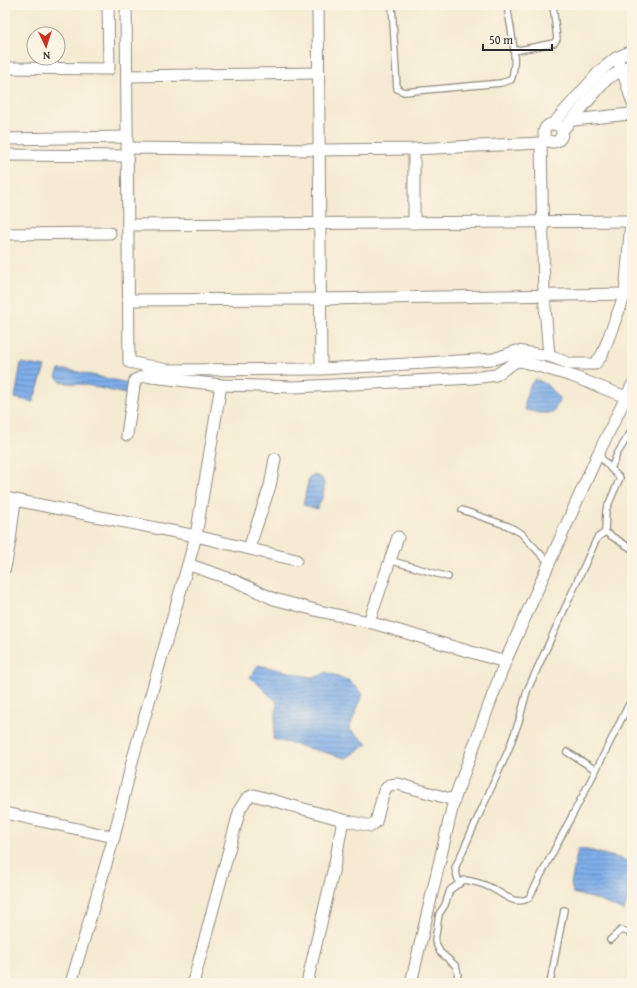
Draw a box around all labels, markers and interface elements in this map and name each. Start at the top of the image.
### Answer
north arrow [26,26,66,66]
scale bar [483,26,552,52]
text: 50 m [489,31,513,48]
text: N [42,48,51,64]

